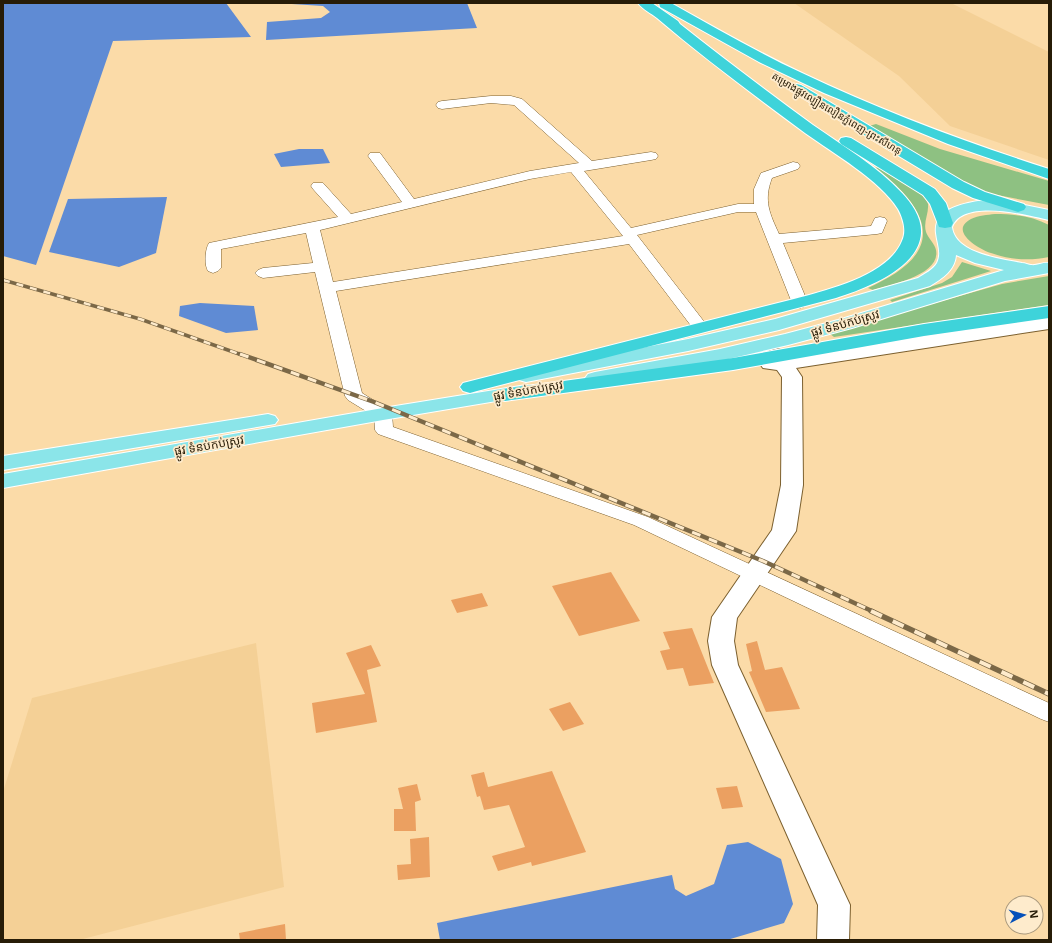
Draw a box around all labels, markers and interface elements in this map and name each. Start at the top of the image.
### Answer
street label: គម្រោងផ្លូវល្បឿនលឿនភ្នំពេញ-ព្រះសីហនុ [768,69,905,160]
street label: ផ្លូវ ទំនប់កប់ស្រូវ [809,305,882,343]
street label: ផ្លូវ ទំនប់កប់ស្រូវ [492,375,565,407]
street label: ផ្លូវ ទំនប់កប់ស្រូវ [173,430,246,462]
north arrow [1004,895,1044,935]
text: N [1027,909,1042,919]

